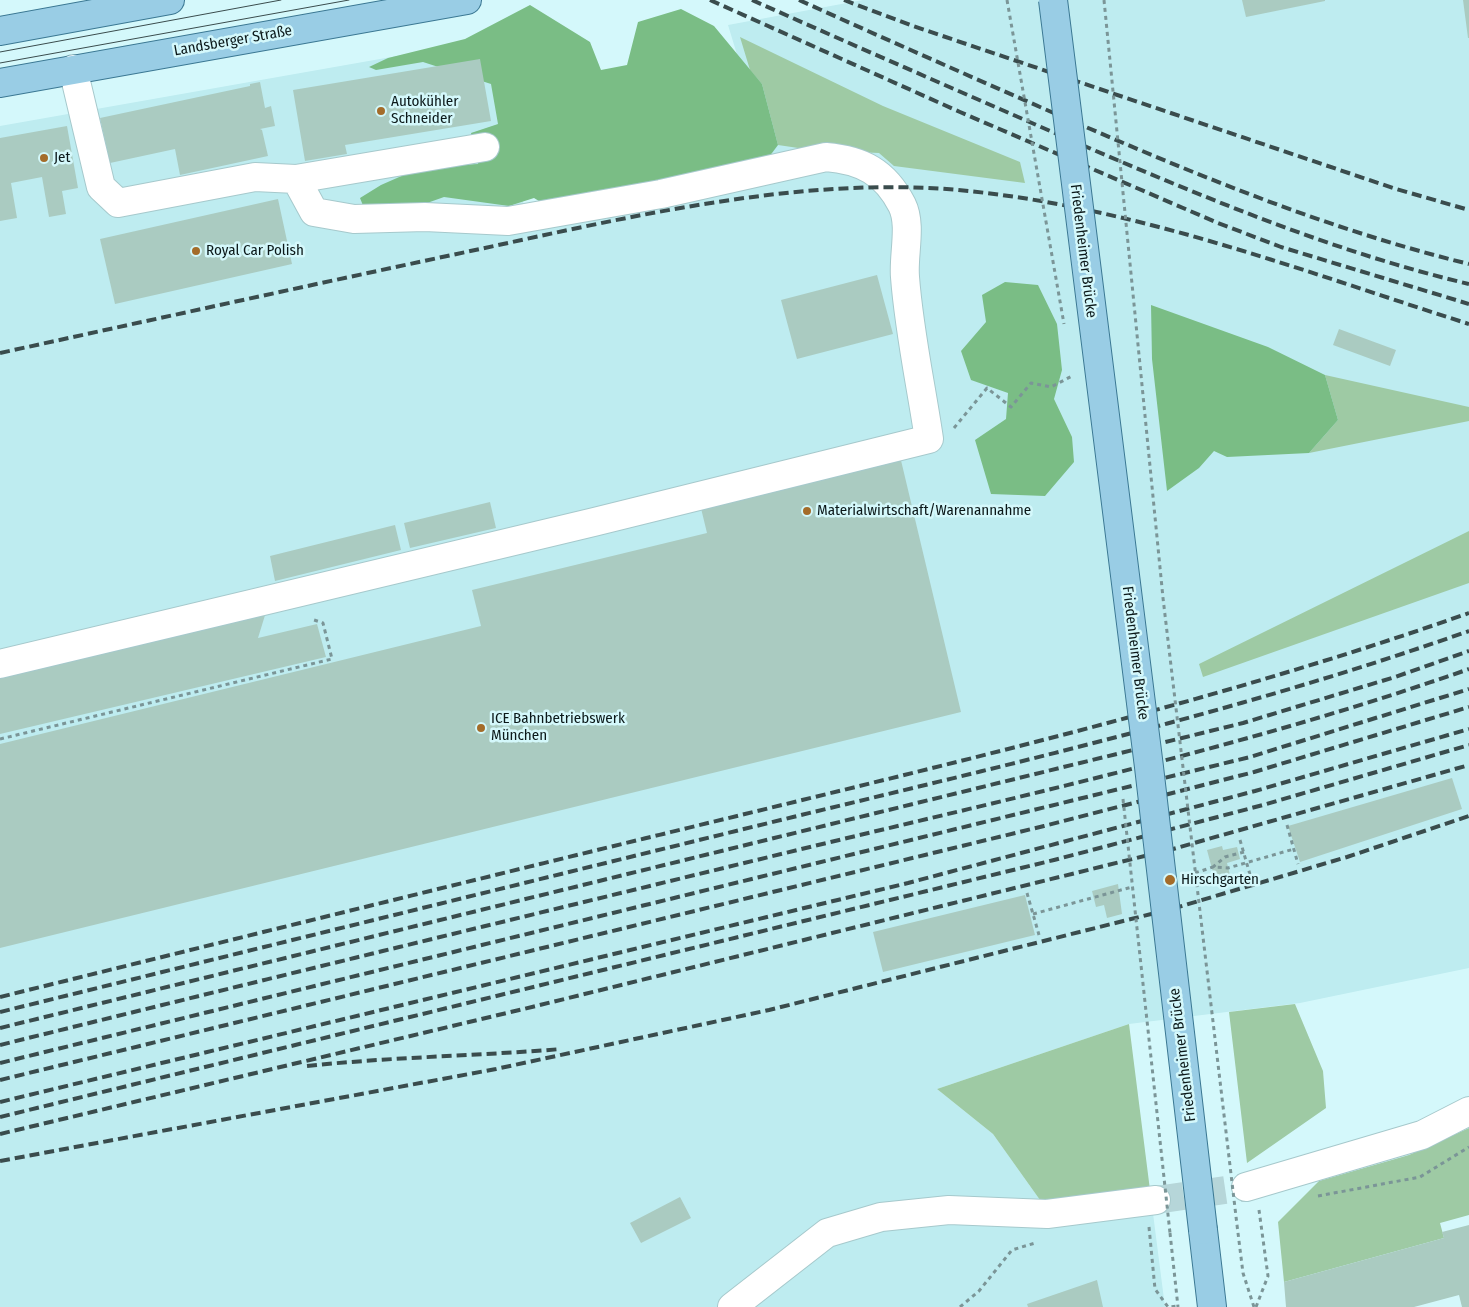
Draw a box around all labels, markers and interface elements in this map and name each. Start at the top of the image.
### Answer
street label: Landsberger Straße [173,22,293,60]
place label: Autokühler Schneider [391,93,458,128]
marker: Autokühler Schneider [375,105,387,117]
place label: Jet [54,149,70,167]
marker: Jet [38,152,50,164]
street label: Friedenheimer Brücke [1066,183,1100,319]
place label: Royal Car Polish [206,242,304,260]
marker: Royal Car Polish [190,245,202,257]
place label: Materialwirtschaft/Warenannahme [817,502,1031,520]
marker: Materialwirtschaft/Warenannahme [801,505,813,517]
street label: Friedenheimer Brücke [1118,585,1152,721]
place label: ICE Bahnbetriebswerk München [491,710,625,745]
marker: ICE Bahnbetriebswerk München [475,722,487,734]
place label: Hirschgarten [1181,871,1259,889]
marker: Hirschgarten [1163,873,1177,887]
street label: Friedenheimer Brücke [1166,987,1200,1123]

